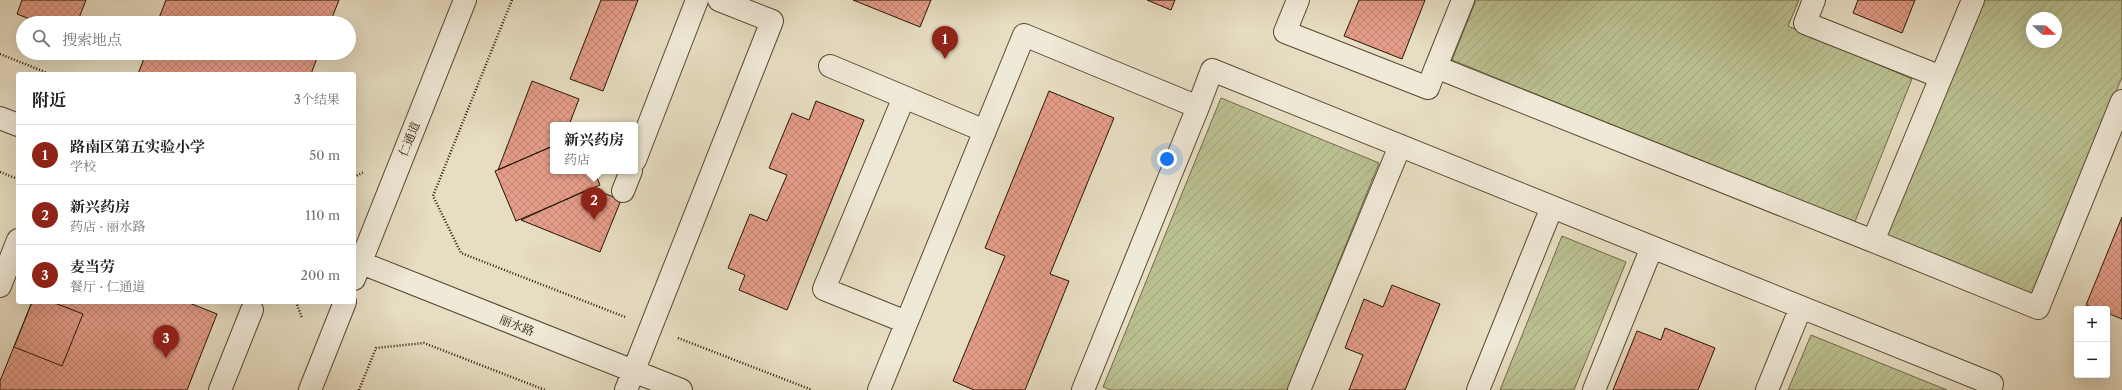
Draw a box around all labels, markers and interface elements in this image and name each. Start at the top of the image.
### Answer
north arrow [2026,12,2062,48]
search box [16,16,356,60]
pin: 1 [932,26,958,59]
icon: search [30,27,52,49]
text: 搜索地点 [62,30,122,49]
text: 附近 [32,90,66,110]
text: 3个结果 [294,91,340,107]
street label: 仁通道 [395,119,423,159]
popup [550,122,638,174]
text: 新兴药房 [564,130,624,149]
text: 路南区第五实验小学 [70,137,205,156]
text: 1 [42,147,48,163]
text: 50 m [309,147,340,163]
your location [1157,149,1177,169]
text: 药店 [564,151,590,167]
text: 学校 [70,158,96,174]
pin: 2 [581,187,607,220]
text: 新兴药房 [70,197,130,216]
text: 2 [41,207,49,223]
text: 110 m [305,207,340,223]
text: 药店 · 丽水路 [70,218,146,234]
text: 麦当劳 [70,257,115,276]
text: 3 [41,267,49,283]
text: 200 m [300,267,340,283]
text: 餐厅 · 仁通道 [70,278,146,294]
map controls [2074,306,2110,378]
button: + [2074,306,2110,342]
street label: 丽水路 [497,311,537,339]
pin: 3 [153,325,179,358]
button: − [2074,342,2110,378]

